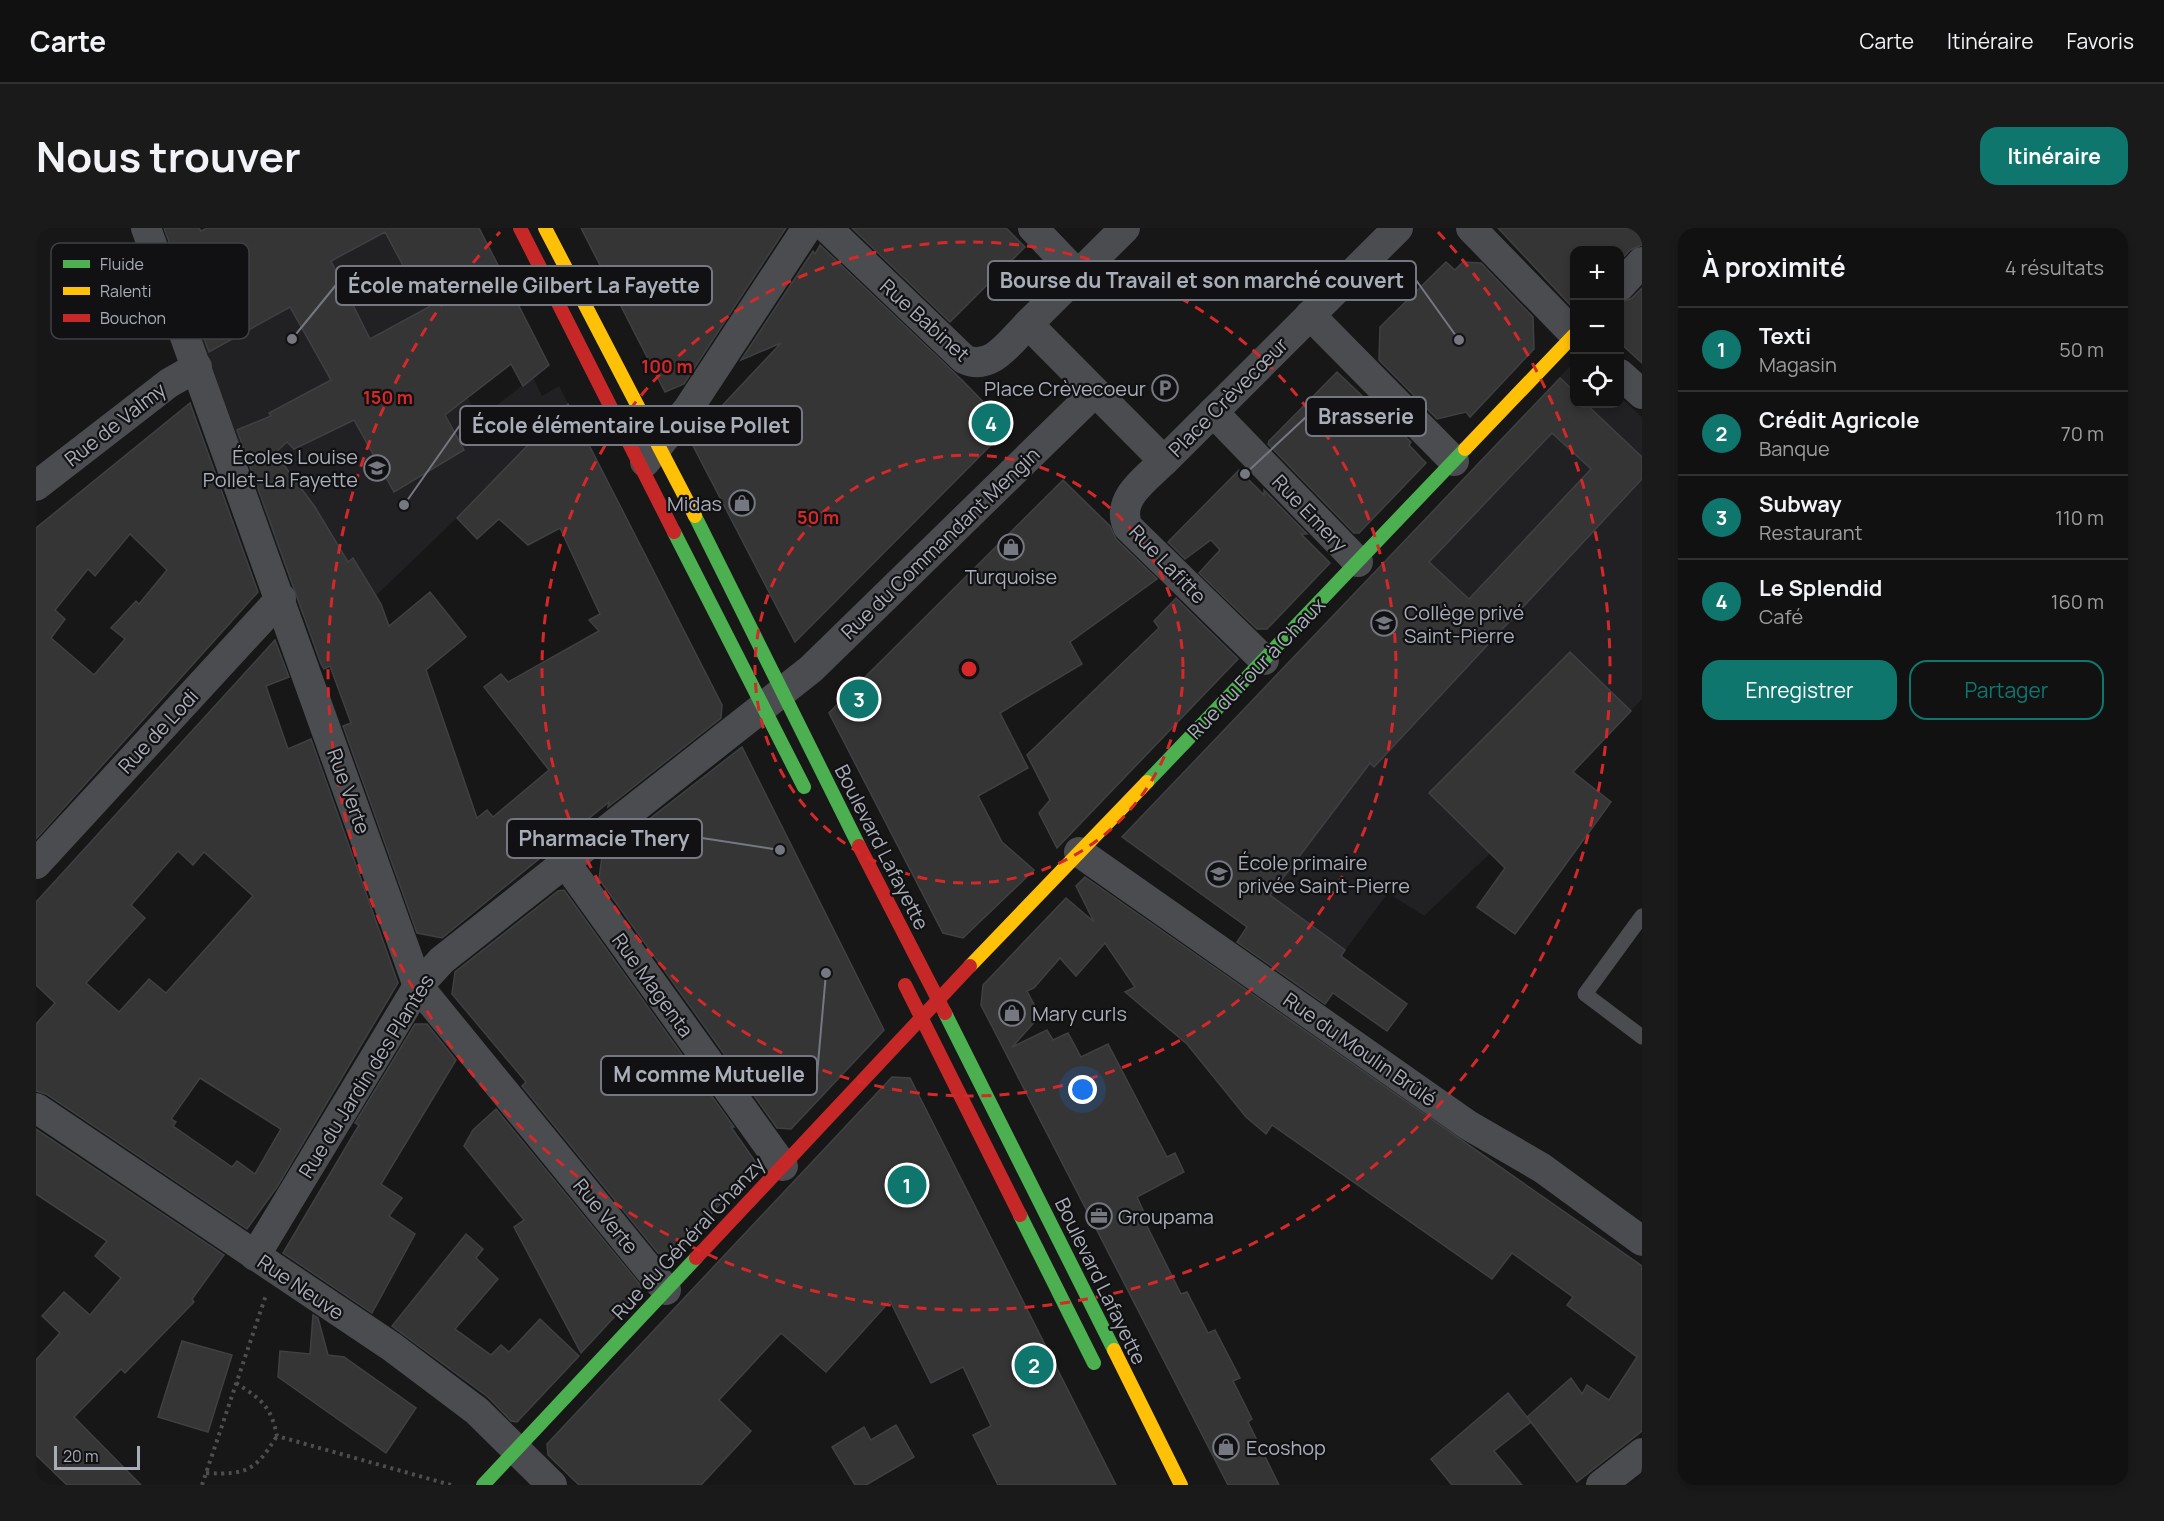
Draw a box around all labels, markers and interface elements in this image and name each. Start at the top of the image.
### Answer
text: Carte [30,22,106,60]
text: Carte [1860,27,1914,55]
text: Itinéraire [1947,27,2033,55]
text: Favoris [2066,27,2134,55]
text: Nous trouver [36,127,301,185]
button: Itinéraire [1980,127,2128,185]
legend [51,243,249,339]
map controls [1570,246,1624,408]
button: + [1570,246,1624,300]
text: À proximité [1702,249,1846,285]
text: Fluide [100,253,144,275]
text: 4 résultats [2005,254,2104,281]
callout: Bourse du Travail et son marché couvert [988,261,1416,300]
callout: École maternelle Gilbert La Fayette [336,266,712,305]
text: Bourse du Travail et son marché couvert [1000,266,1404,294]
text: École maternelle Gilbert La Fayette [348,271,700,299]
street label: Rue Babinet [875,273,975,367]
text: Ralenti [100,280,151,302]
button: − [1570,300,1624,354]
text: Bouchon [100,307,166,329]
text: Texti [1759,321,1811,351]
street label: Place Crèvecœur [1162,331,1294,463]
text: 1 [1717,336,1726,363]
text: 50 m [2059,336,2104,363]
text: Magasin [1759,351,1837,378]
text: 100 m [641,354,693,378]
button: locate [1570,354,1624,408]
parking icon: Place Crèvecoeur [1150,373,1180,403]
place label: Place Crèvecoeur [984,375,1146,402]
street label: Rue de Valmy [59,376,172,472]
text: 150 m [363,385,413,409]
callout: Brasserie [1306,397,1426,436]
pin: 4 [972,400,1010,446]
text: Brasserie [1318,402,1414,430]
text: Crédit Agricole [1759,405,1920,435]
callout: École élémentaire Louise Pollet [460,406,802,445]
text: École élémentaire Louise Pollet [472,411,790,439]
text: 2 [1716,420,1727,447]
text: 70 m [2061,420,2104,447]
text: Banque [1759,435,1830,462]
street label: Rue du Commandant Mengin [835,441,1045,645]
place label: Écoles Louise Pollet-La Fayette [203,443,358,493]
school or university icon: Écoles Louise Pollet-La Fayette [362,453,392,483]
street label: Rue Emery [1266,468,1354,558]
shop icon: Midas [727,488,757,518]
text: Subway [1759,489,1842,519]
place label: Midas [667,490,722,517]
text: 3 [1716,504,1727,531]
text: 110 m [2055,504,2104,531]
text: 50 m [797,505,839,529]
street label: Rue Lafitte [1124,519,1212,609]
text: Restaurant [1759,519,1863,546]
shop icon: Turquoise [996,532,1026,562]
place label: Turquoise [965,563,1057,590]
text: Le Splendid [1759,573,1882,603]
text: 4 [1715,588,1728,615]
text: 160 m [2051,588,2104,615]
street label: Rue du Four à Chaux [1181,591,1331,745]
place label: Collège privé Saint-Pierre [1404,599,1524,649]
text: Café [1759,603,1803,630]
school or university icon: Collège privé Saint-Pierre [1369,608,1399,638]
centre of rings [959,659,979,679]
button: Enregistrer [1702,660,1897,720]
button: Partager [1909,660,2104,720]
pin: 3 [840,676,878,722]
street label: Rue de Lodi [112,683,204,779]
street label: Rue Verte [321,744,377,838]
street label: Boulevard Lafayette [829,760,935,934]
callout: Pharmacie Thery [507,819,702,858]
text: Pharmacie Thery [519,824,690,852]
place label: École primaire privée Saint-Pierre [1238,849,1410,899]
school or university icon: École primaire privée Saint-Pierre [1204,859,1234,889]
street label: Rue Magenta [606,928,700,1042]
street label: Rue du Jardin des Plantes [292,969,440,1183]
street label: Rue du Moulin Brûlé [1278,986,1442,1112]
shop icon: Mary curls [997,998,1027,1028]
place label: Mary curls [1032,1000,1127,1027]
callout: M comme Mutuelle [601,1056,817,1095]
text: M comme Mutuelle [613,1060,805,1088]
your location [1068,1075,1097,1104]
street label: Rue du Général Chanzy [605,1150,771,1325]
pin: 1 [888,1162,926,1208]
street label: Rue Verte [567,1173,645,1259]
street label: Boulevard Lafayette [1049,1193,1153,1369]
office icon: Groupama [1084,1201,1114,1231]
place label: Groupama [1118,1203,1214,1230]
street label: Rue Neuve [252,1248,350,1326]
pin: 2 [1014,1342,1054,1388]
shop icon: Ecoshop [1211,1432,1241,1462]
place label: Ecoshop [1246,1434,1326,1461]
scale bar [54,1443,140,1470]
text: 20 m [63,1445,99,1467]

